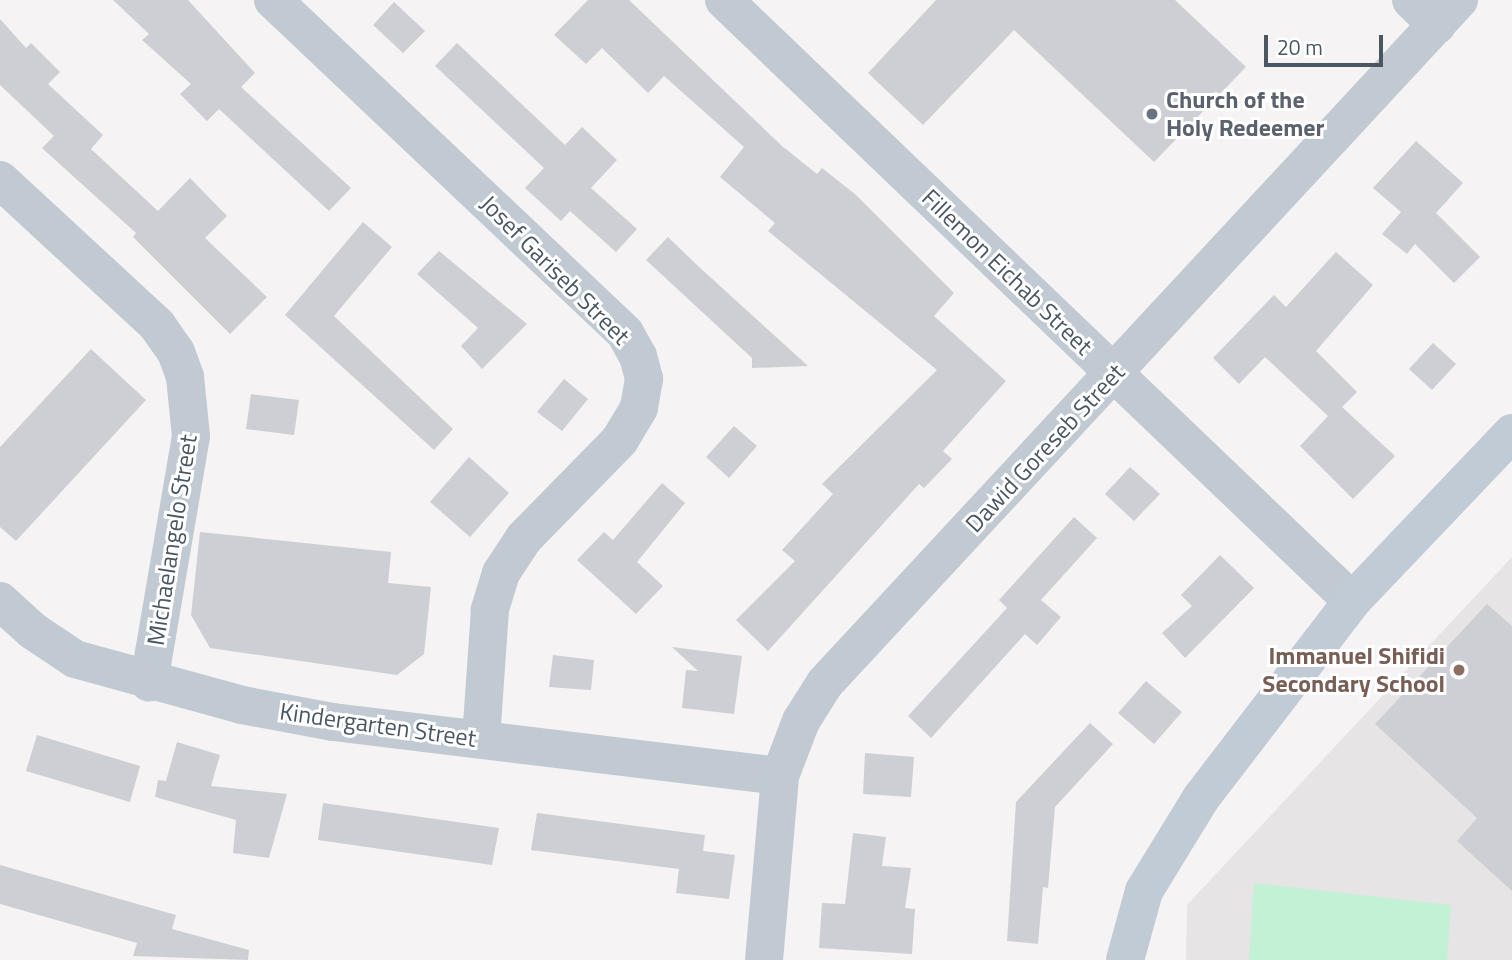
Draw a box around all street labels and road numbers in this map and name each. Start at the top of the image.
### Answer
street label: Fillemon Eichab Street [916,183,1098,361]
street label: Josef Gariseb Street [474,189,636,351]
street label: Dawid Goreseb Street [960,358,1130,538]
street label: Michaelangelo Street [141,432,203,648]
street label: Kindergarten Street [278,697,478,753]

